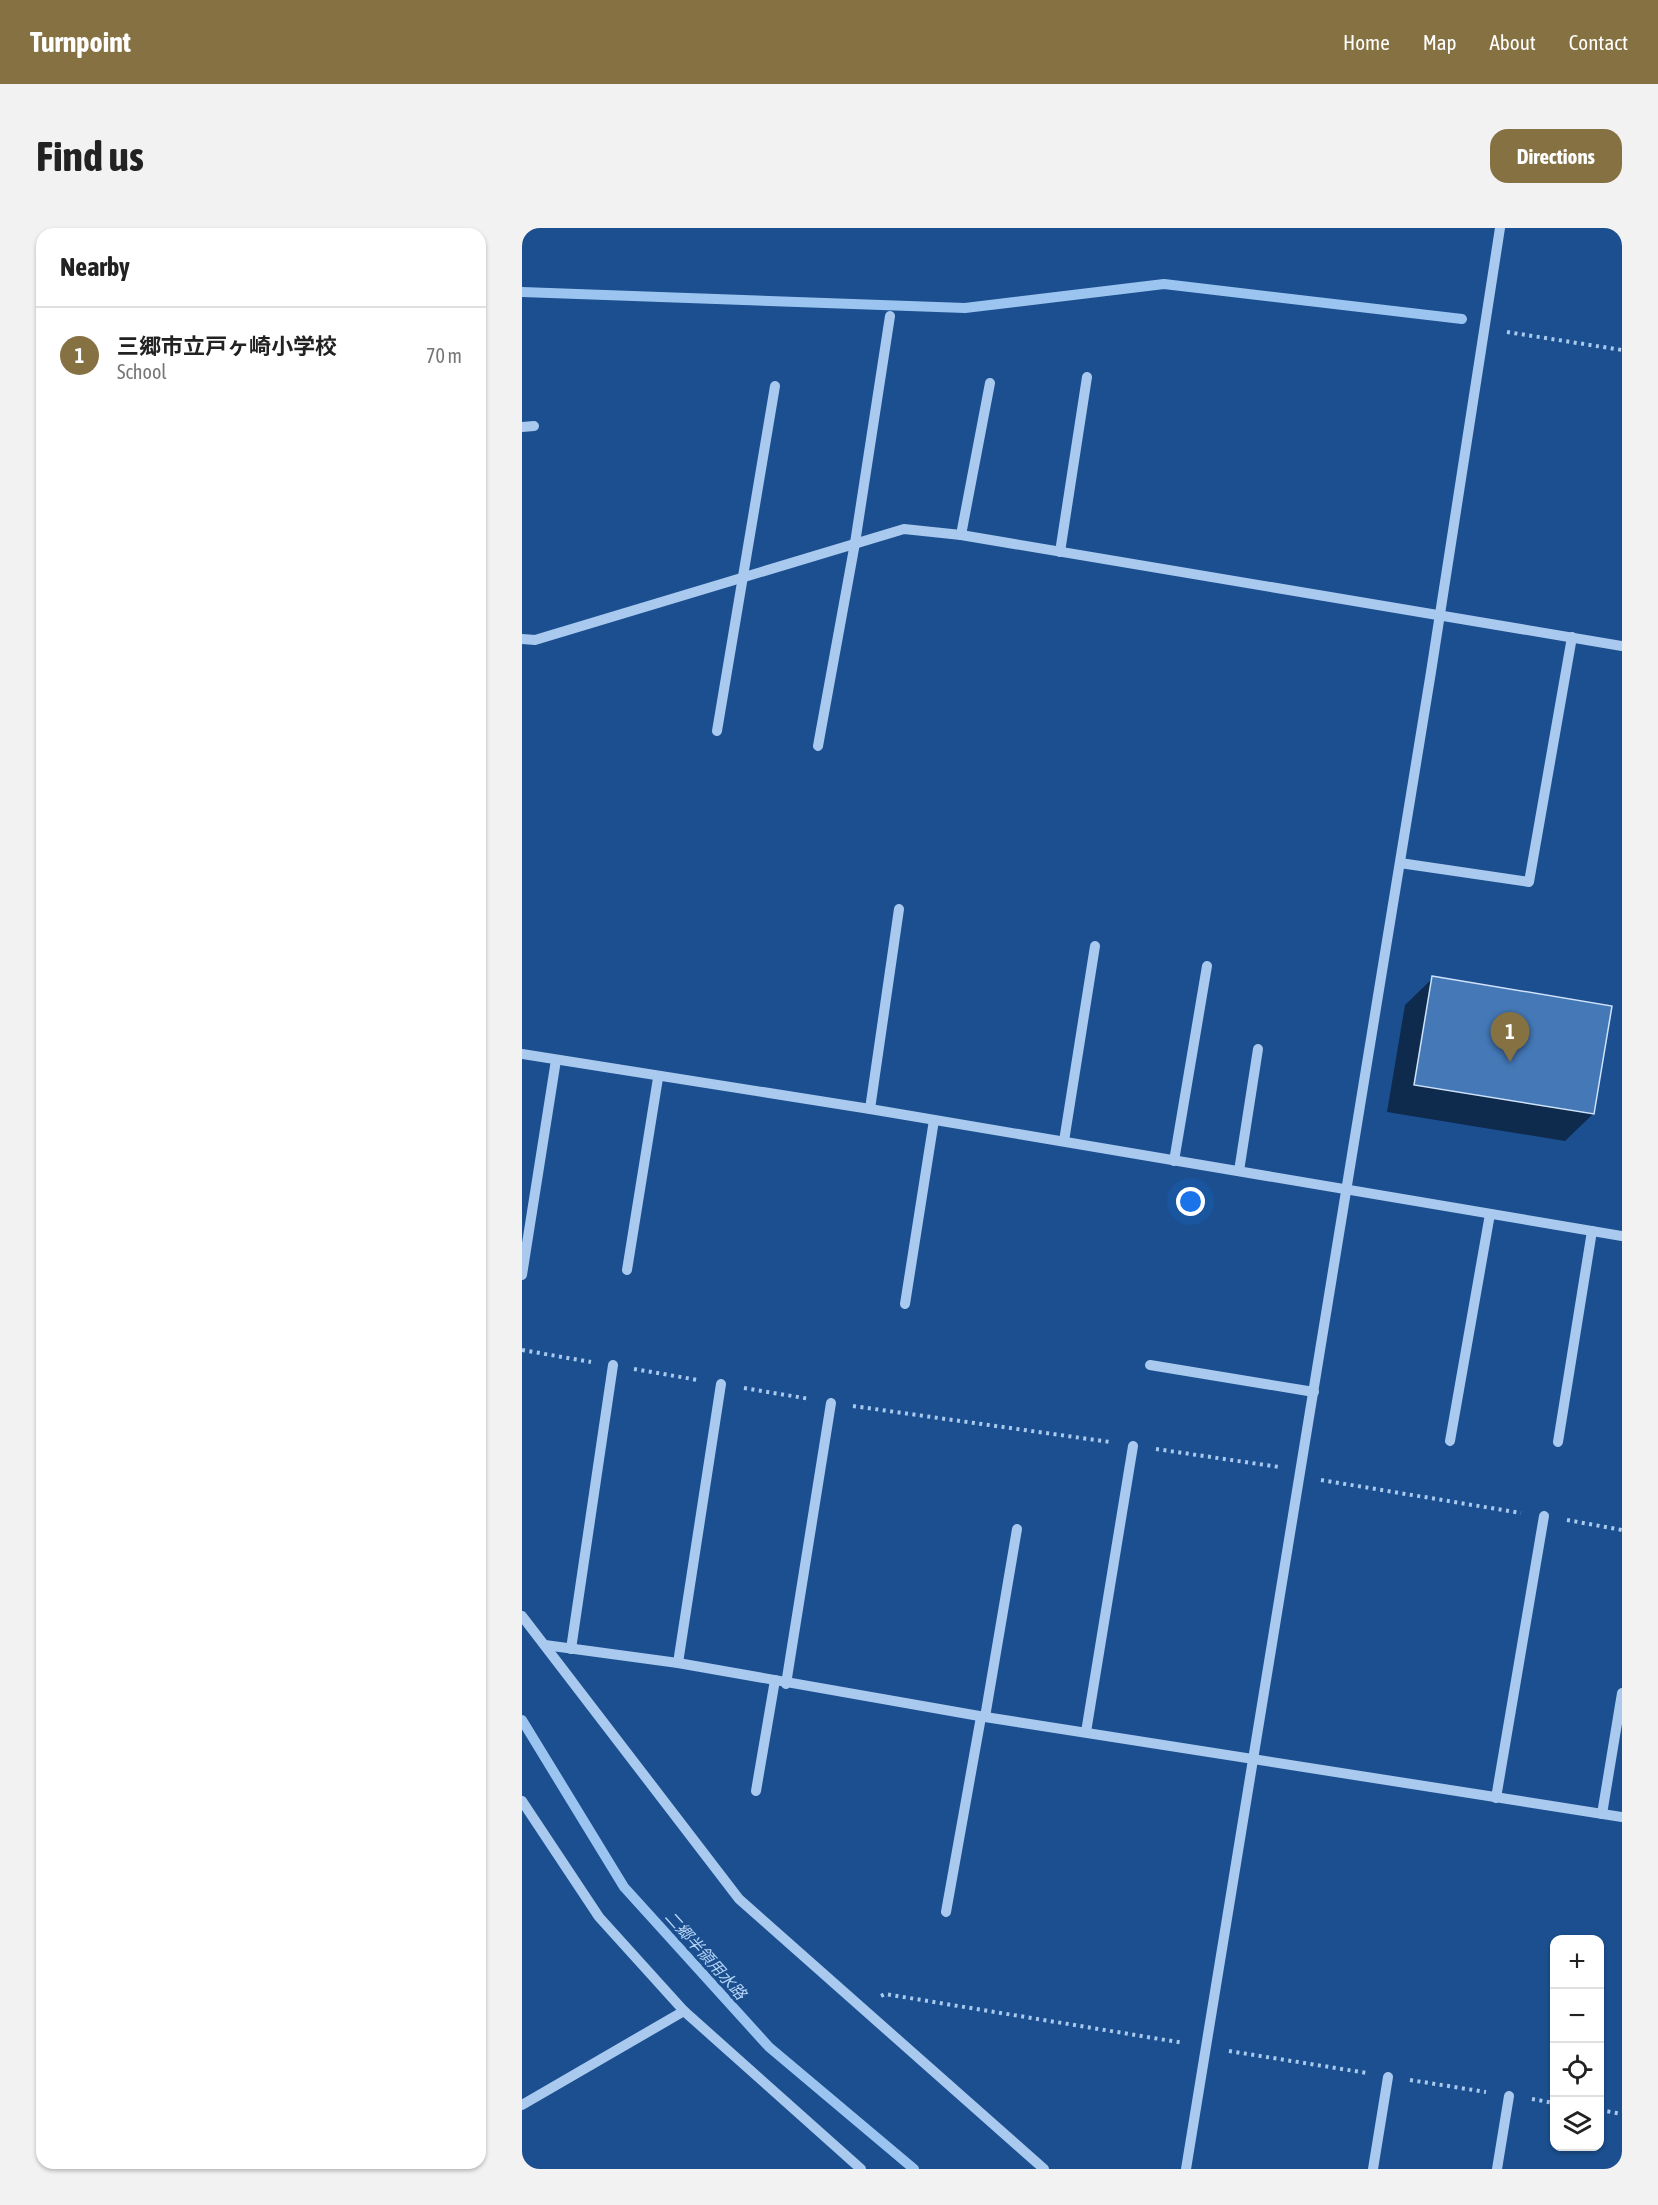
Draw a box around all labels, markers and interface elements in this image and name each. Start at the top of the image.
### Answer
text: Turnpoint [30,26,131,58]
text: Home [1343,30,1390,54]
text: Map [1423,30,1457,54]
text: About [1490,30,1536,54]
text: Contact [1569,30,1628,54]
button: Directions [1490,129,1622,183]
text: Find us [36,132,144,180]
text: Nearby [60,252,130,282]
text: 三郷市立戸ヶ崎小学校 [117,333,337,359]
text: 1 [75,344,84,367]
text: 70 m [426,344,462,367]
text: School [117,360,167,383]
pin: 1 [1490,1012,1530,1062]
your location [1176,1187,1205,1216]
water label: 二郷半領用水路 [662,1907,751,2004]
map controls [1550,1935,1604,2151]
button: + [1550,1935,1604,1989]
button: − [1550,1989,1604,2043]
button: locate [1550,2043,1604,2097]
button: layers [1550,2097,1604,2151]

